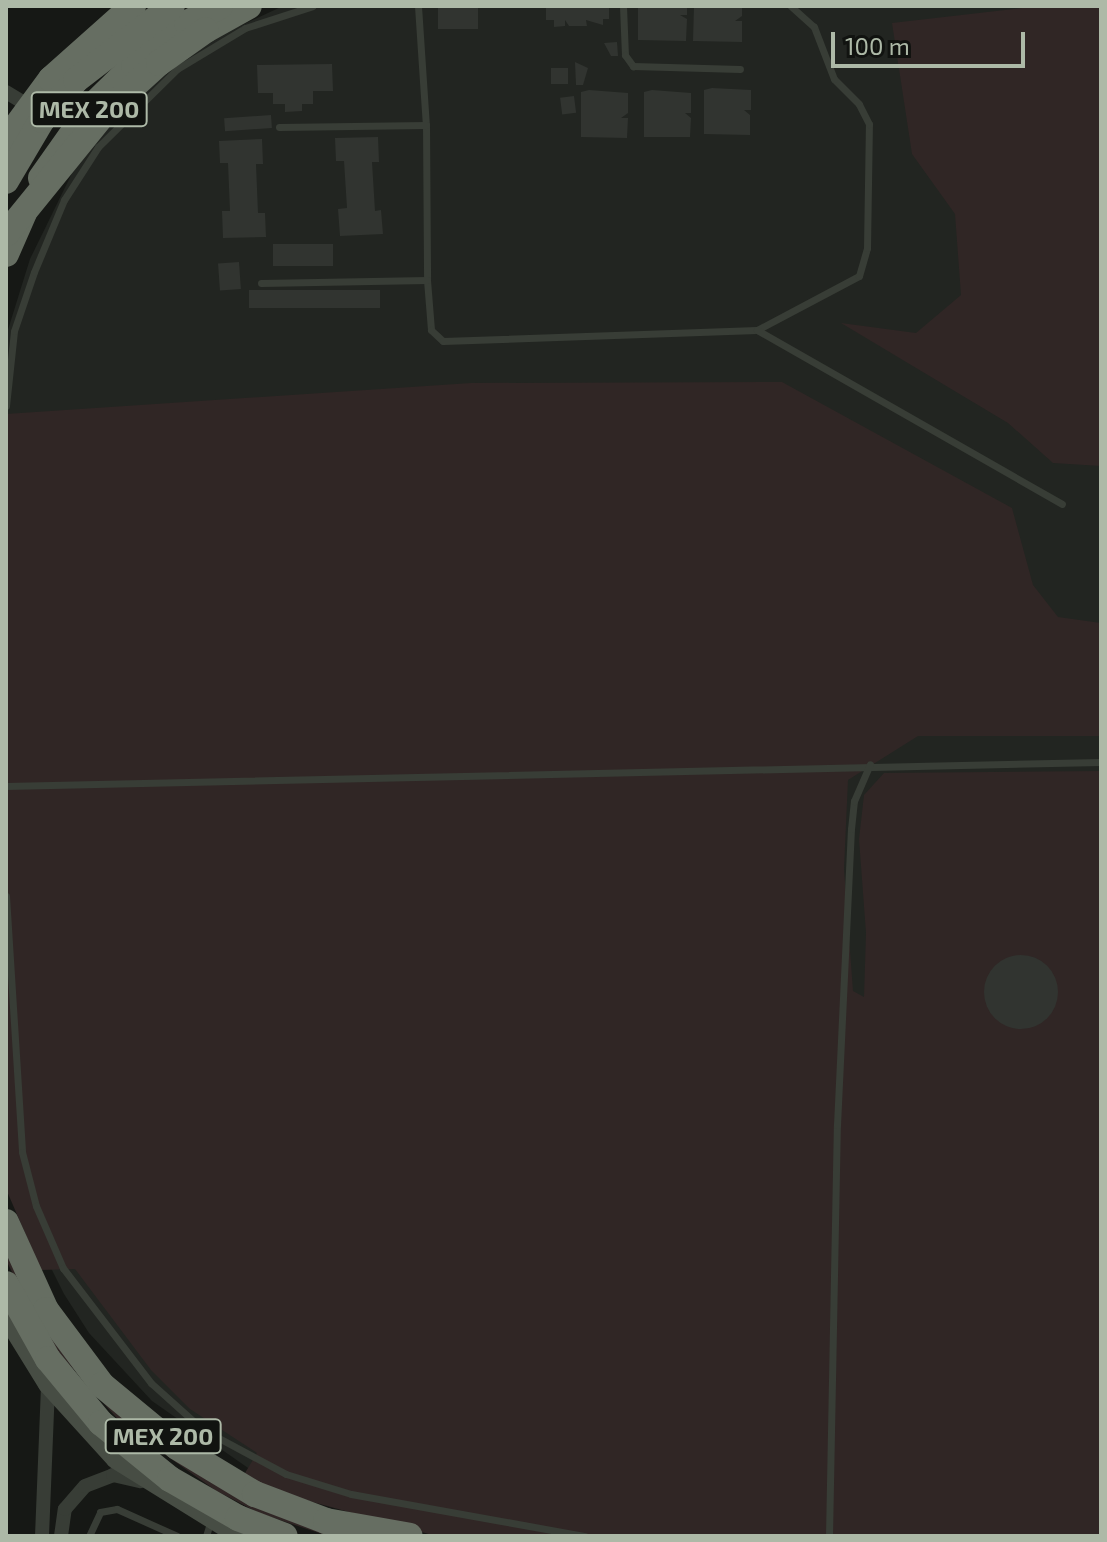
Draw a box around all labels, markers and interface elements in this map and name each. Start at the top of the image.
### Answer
scale bar [835,16,1029,66]
text: 100 m [845,31,910,60]
road number: MEX 200 [29,89,149,129]
road number: MEX 200 [103,1416,223,1456]

